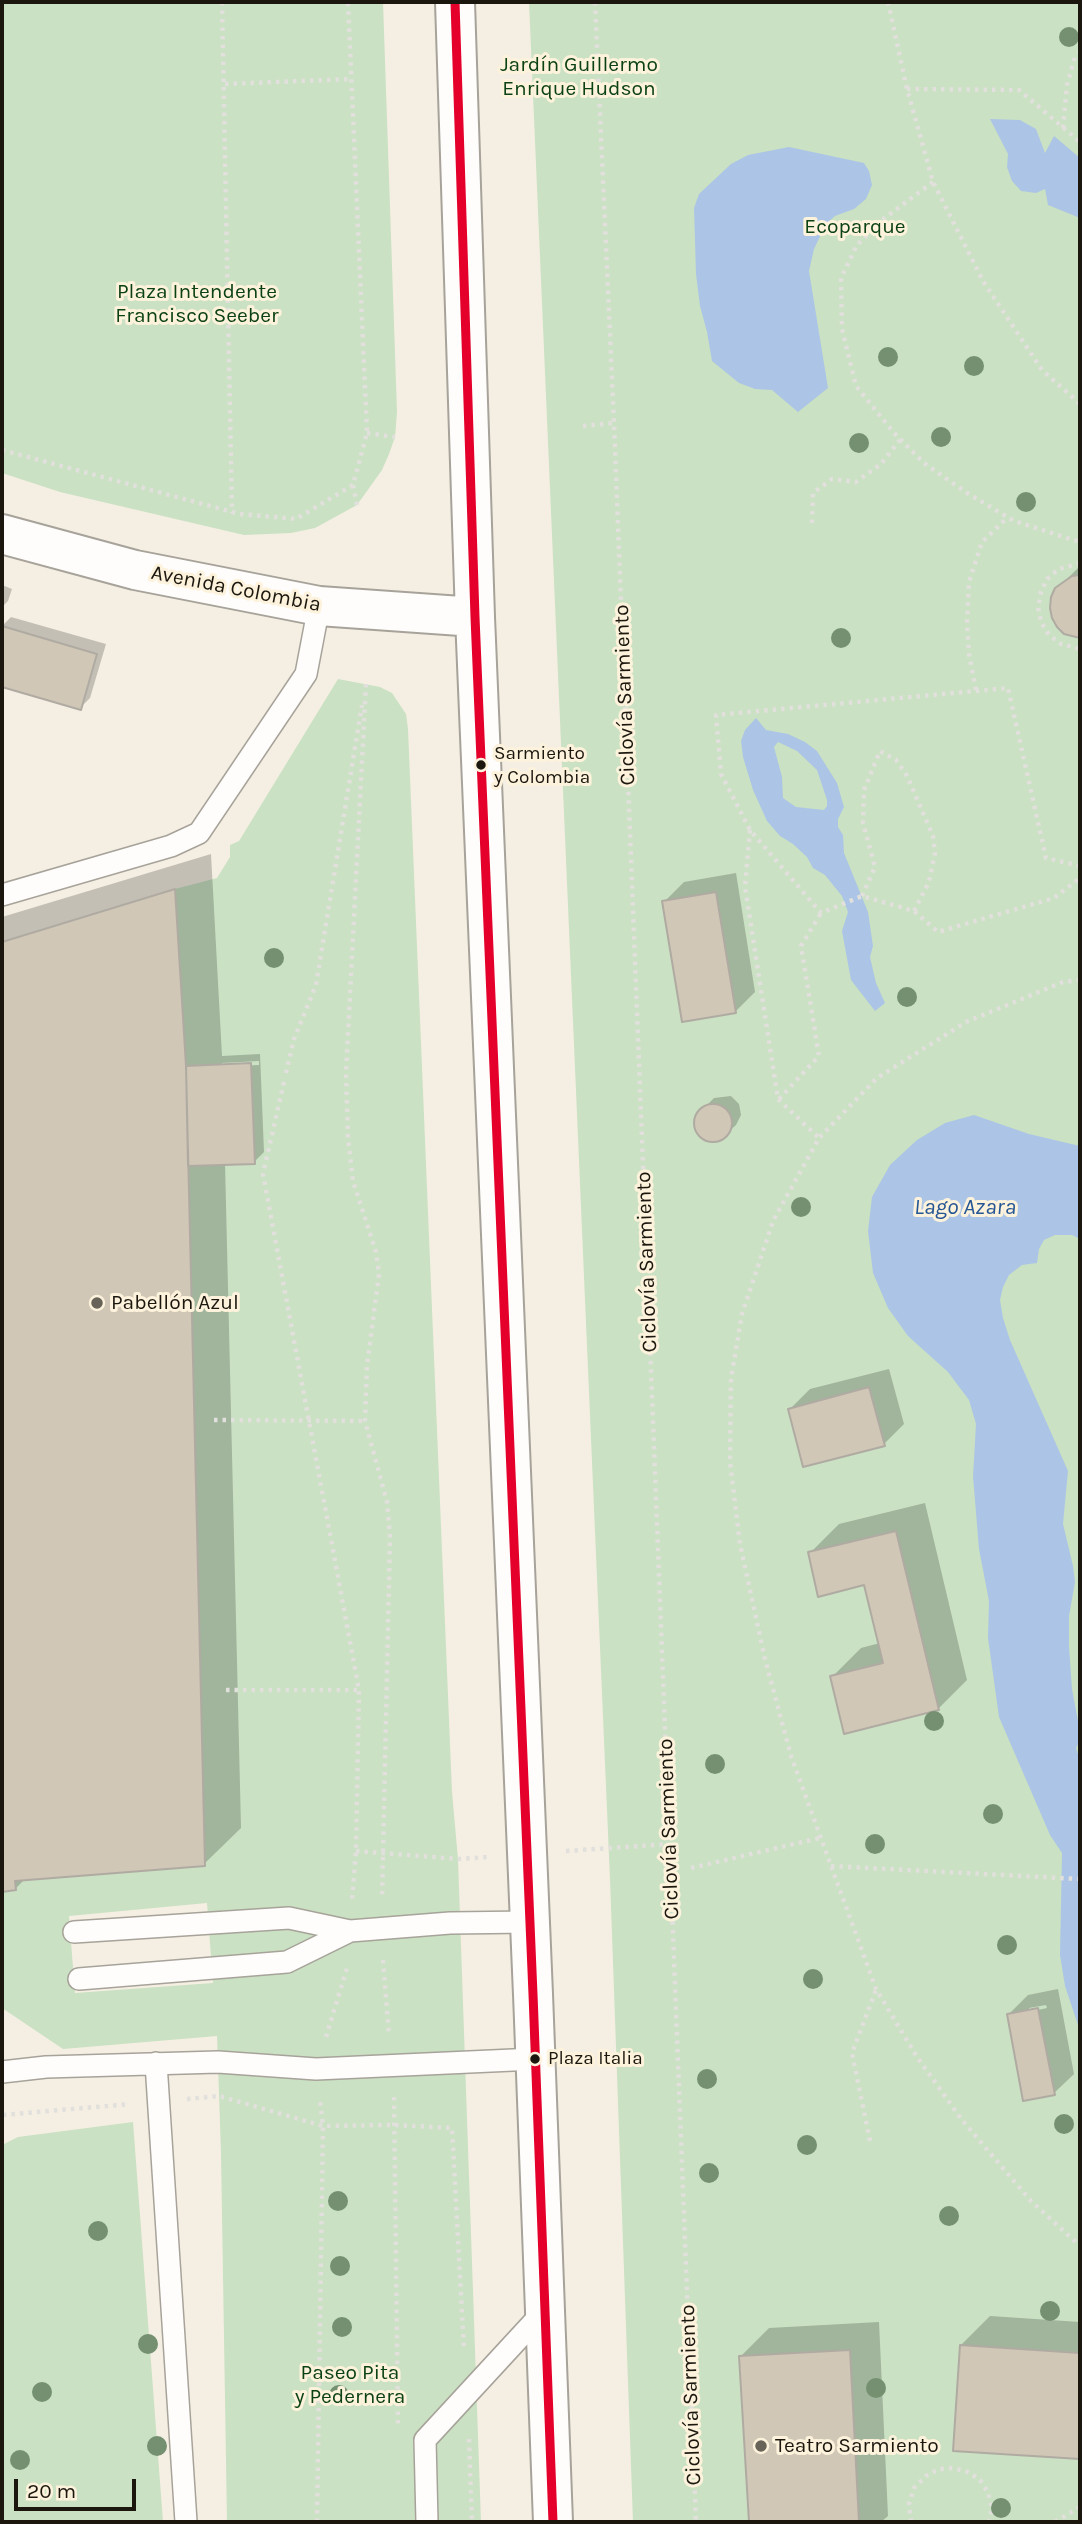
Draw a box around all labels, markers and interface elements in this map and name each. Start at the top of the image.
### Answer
park label: Jardín Guillermo Enrique Hudson [500,52,658,102]
park label: Ecoparque [804,214,906,240]
park label: Plaza Intendente Francisco Seeber [115,279,279,329]
street label: Avenida Colombia [149,560,323,618]
street label: Ciclovía Sarmiento [609,604,641,786]
place label: Sarmiento y Colombia [494,743,590,787]
marker: Sarmiento y Colombia [474,758,488,772]
street label: Ciclovía Sarmiento [631,1171,663,1353]
water label: Lago Azara [914,1193,1016,1221]
place label: Pabellón Azul [111,1290,239,1316]
marker: Pabellón Azul [89,1295,105,1311]
street label: Ciclovía Sarmiento [653,1738,685,1920]
place label: Plaza Italia [548,2048,643,2070]
marker: Plaza Italia [528,2052,542,2066]
street label: Ciclovía Sarmiento [675,2304,707,2486]
park label: Paseo Pita y Pedernera [295,2360,405,2410]
place label: Teatro Sarmiento [775,2433,939,2459]
marker: Teatro Sarmiento [753,2438,769,2454]
scale bar [18,2464,140,2508]
text: 20 m [27,2479,76,2503]

